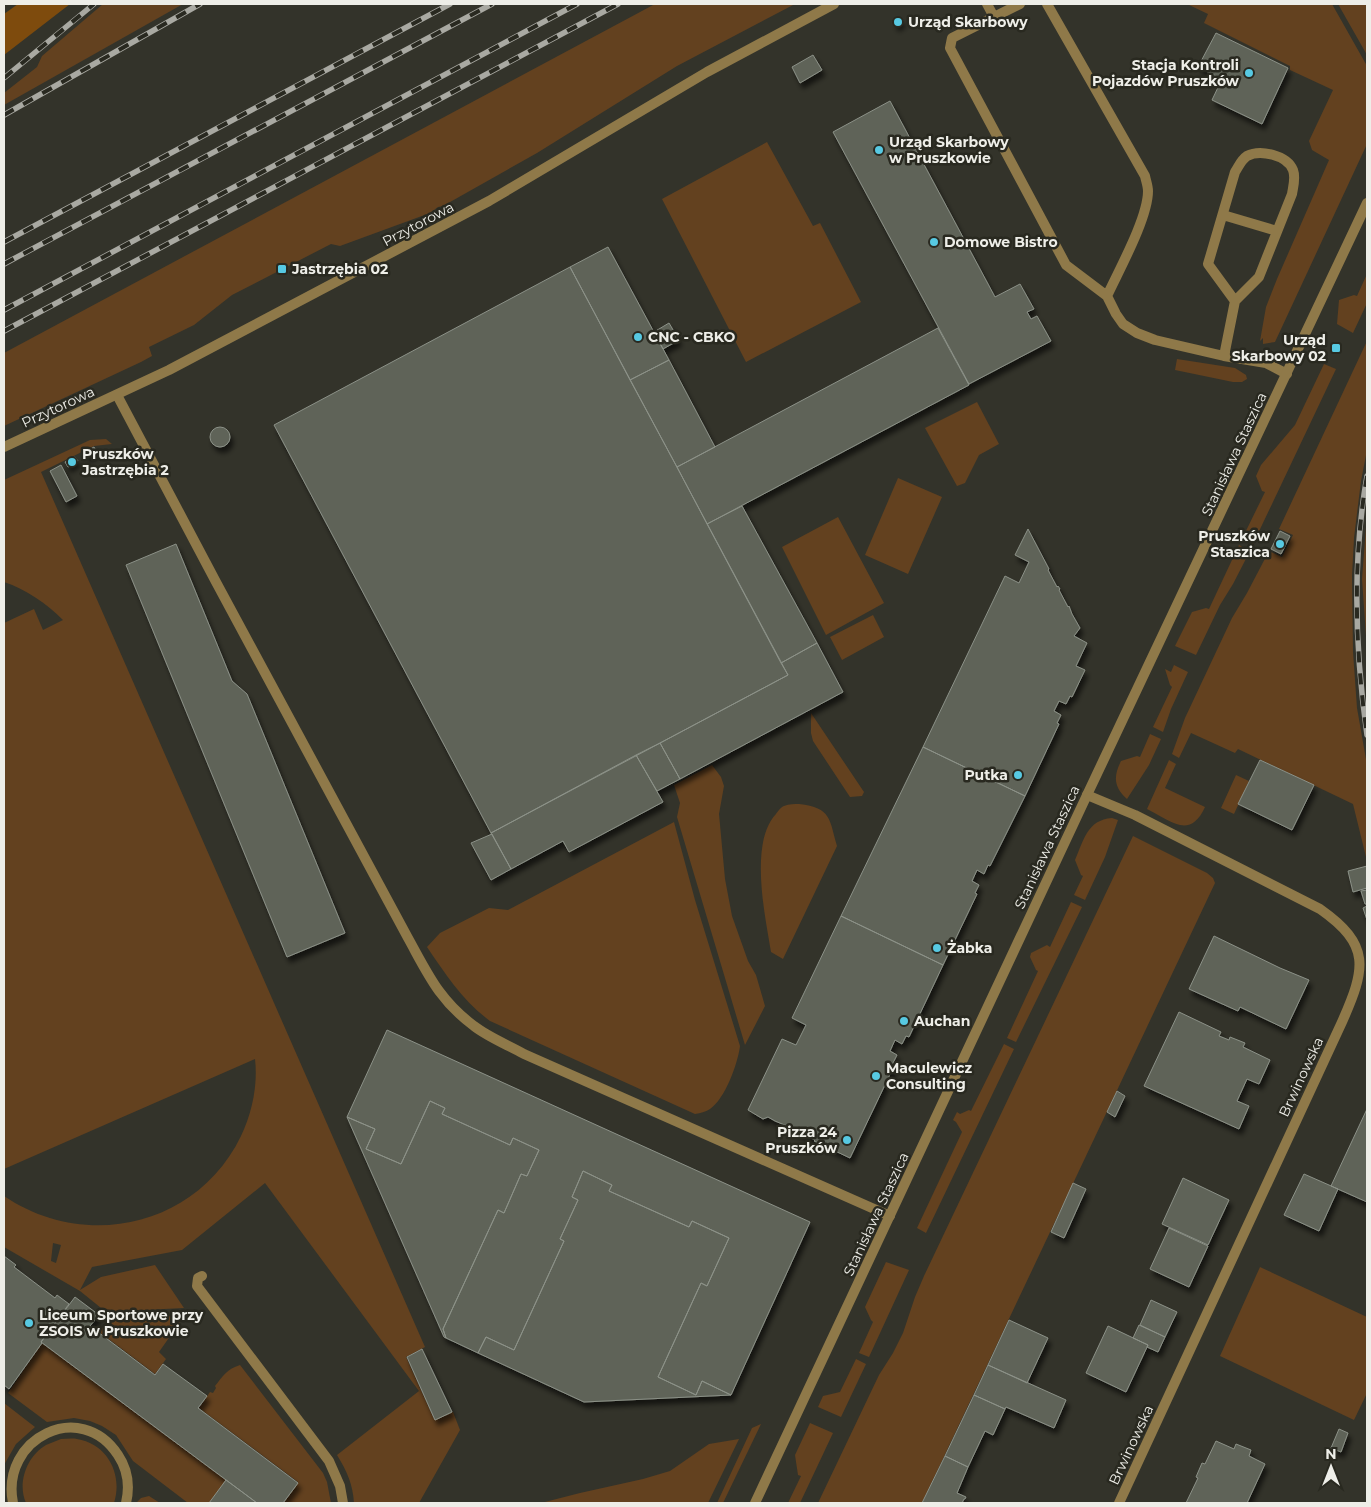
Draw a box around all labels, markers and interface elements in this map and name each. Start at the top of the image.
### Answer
place label: Urząd Skarbowy [908,13,1028,31]
marker: Urząd Skarbowy [892,16,904,28]
place label: Stacja Kontroli Pojazdów Pruszków [1092,56,1240,90]
marker: Stacja Kontroli Pojazdów Pruszków [1243,67,1255,79]
place label: Urząd Skarbowy w Pruszkowie [889,133,1009,167]
marker: Urząd Skarbowy w Pruszkowie [873,144,885,156]
street label: Przytorowa [379,198,457,250]
place label: Domowe Bistro [944,233,1058,251]
marker: Domowe Bistro [928,236,940,248]
place label: Jastrzębia 02 [291,260,388,278]
marker: Jastrzębia 02 [276,263,288,275]
place label: CNC - CBKO [648,328,736,346]
marker: CNC - CBKO [632,331,644,343]
place label: Urząd Skarbowy 02 [1232,331,1326,365]
marker: Urząd Skarbowy 02 [1330,342,1342,354]
street label: Przytorowa [19,382,97,432]
street label: Stanisława Staszica [1197,389,1271,519]
place label: Pruszków Jastrzębia 2 [81,445,169,479]
marker: Pruszków Jastrzębia 2 [66,456,78,468]
place label: Pruszków Staszica [1198,527,1271,561]
marker: Pruszków Staszica [1274,538,1286,550]
place label: Putka [964,766,1008,784]
marker: Putka [1012,769,1024,781]
street label: Stanisława Staszica [1010,782,1084,912]
place label: Żabka [947,939,992,957]
marker: Żabka [931,942,943,954]
place label: Auchan [913,1012,970,1030]
marker: Auchan [898,1015,910,1027]
street label: Brwinowska [1275,1034,1327,1120]
place label: Maculewicz Consulting [886,1059,972,1093]
marker: Maculewicz Consulting [870,1070,882,1082]
place label: Pizza 24 Pruszków [765,1123,838,1157]
marker: Pizza 24 Pruszków [841,1134,853,1146]
street label: Stanisława Staszica [839,1149,913,1279]
place label: Liceum Sportowe przy ZSOIS w Pruszkowie [39,1306,204,1340]
marker: Liceum Sportowe przy ZSOIS w Pruszkowie [23,1317,35,1329]
street label: Brwinowska [1105,1402,1157,1488]
north arrow [1306,1442,1356,1492]
text: N [1325,1445,1337,1463]

